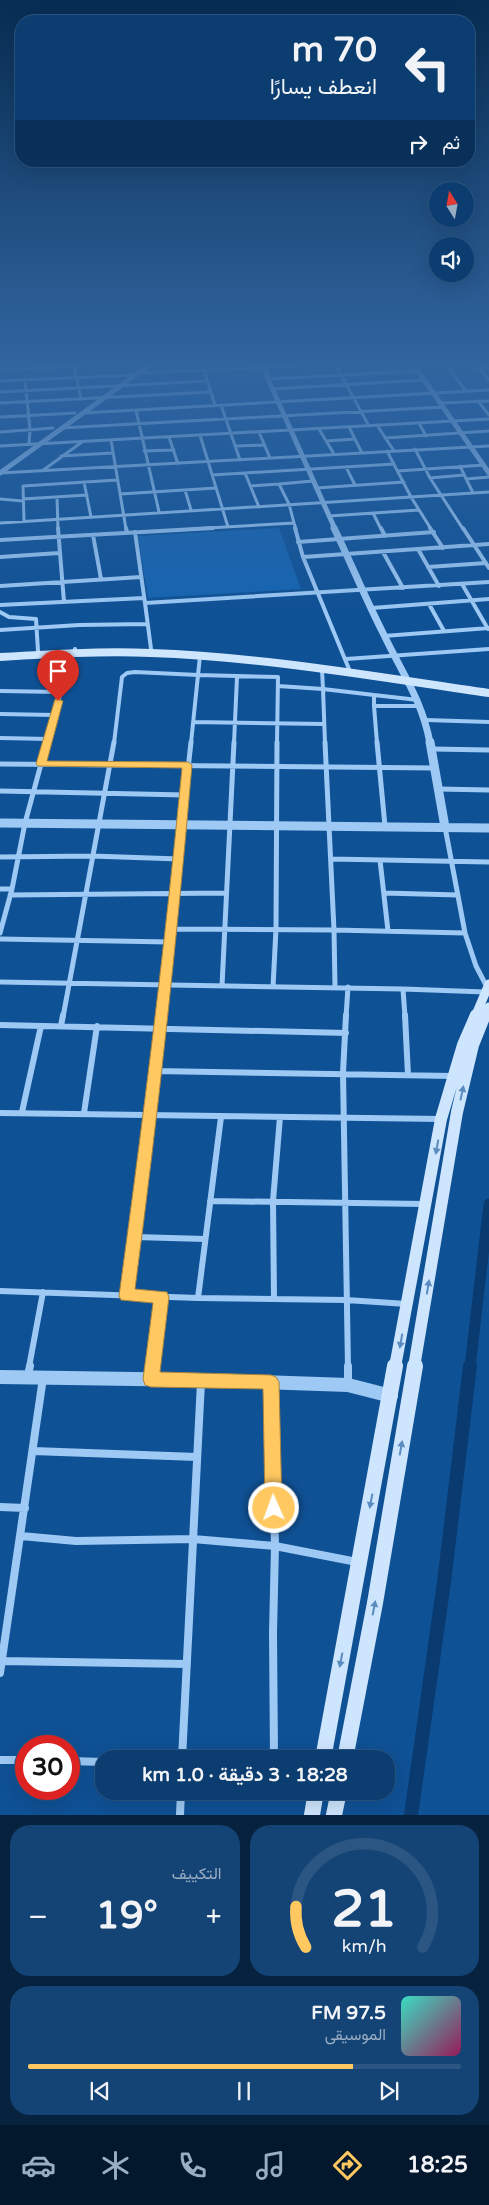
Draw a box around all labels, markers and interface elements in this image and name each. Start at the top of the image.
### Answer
text: 70 m [292,29,377,71]
icon: left [395,35,460,100]
text: انعطف يسارًا [270,74,377,100]
icon: right [404,130,432,158]
text: ثم [442,132,460,154]
north arrow [429,182,474,228]
map controls [429,182,474,282]
button: sound [429,237,474,282]
pin [37,650,79,701]
icon: arrive [44,657,72,685]
one-way arrow [458,1084,466,1100]
one-way arrow [432,1139,440,1155]
one-way arrow [425,1279,433,1295]
one-way arrow [397,1333,405,1349]
one-way arrow [398,1439,406,1455]
position arrow [247,1481,299,1533]
one-way arrow [367,1493,375,1509]
one-way arrow [370,1599,378,1615]
one-way arrow [337,1653,345,1669]
speed limit sign: 30 [15,1735,80,1800]
text: 18:28 · 3 دقيقة · 1.0 km [142,1764,348,1786]
text: التكييف [172,1864,222,1884]
text: 21 [332,1878,397,1941]
text: 19° [96,1893,158,1939]
text: − [28,1900,48,1934]
text: + [206,1900,222,1934]
text: km/h [342,1936,387,1957]
text: 97.5 FM [311,2002,386,2024]
text: الموسيقى [325,2025,386,2045]
icon: previous [86,2077,114,2105]
icon: pause [230,2077,258,2105]
icon: next [375,2077,403,2105]
icon: car [21,2148,56,2183]
icon: climate [98,2148,133,2183]
icon: phone [175,2148,210,2183]
icon: music [253,2148,288,2183]
icon: directions [330,2148,365,2183]
text: 18:25 [407,2152,468,2178]

